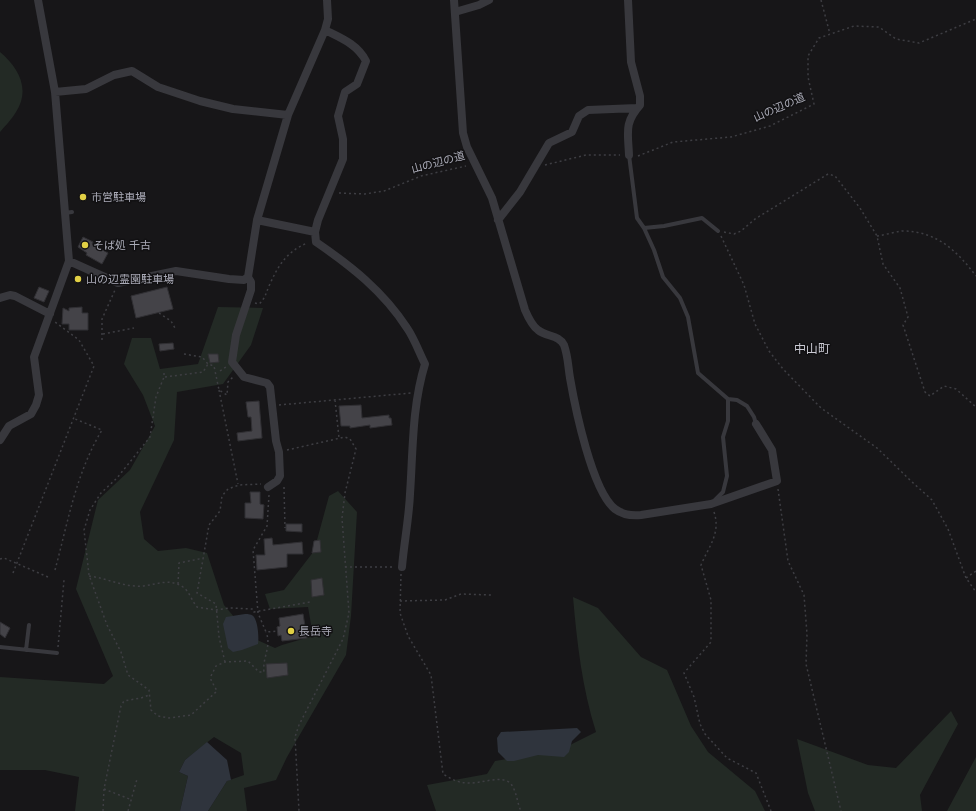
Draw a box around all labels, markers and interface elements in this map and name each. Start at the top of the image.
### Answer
street label: 山の辺の道 [751,89,807,125]
street label: 山の辺の道 [409,147,467,177]
place label: 市営駐車場 [91,189,146,205]
marker: 市営駐車場 [78,192,88,202]
place label: そば処 千古 [93,237,151,253]
marker: そば処 千古 [80,240,90,250]
place label: 山の辺霊園駐車場 [86,271,174,287]
marker: 山の辺霊園駐車場 [73,274,83,284]
district label: 中山町 [794,340,830,357]
place label: 長岳寺 [299,623,332,639]
marker: 長岳寺 [286,626,296,636]

